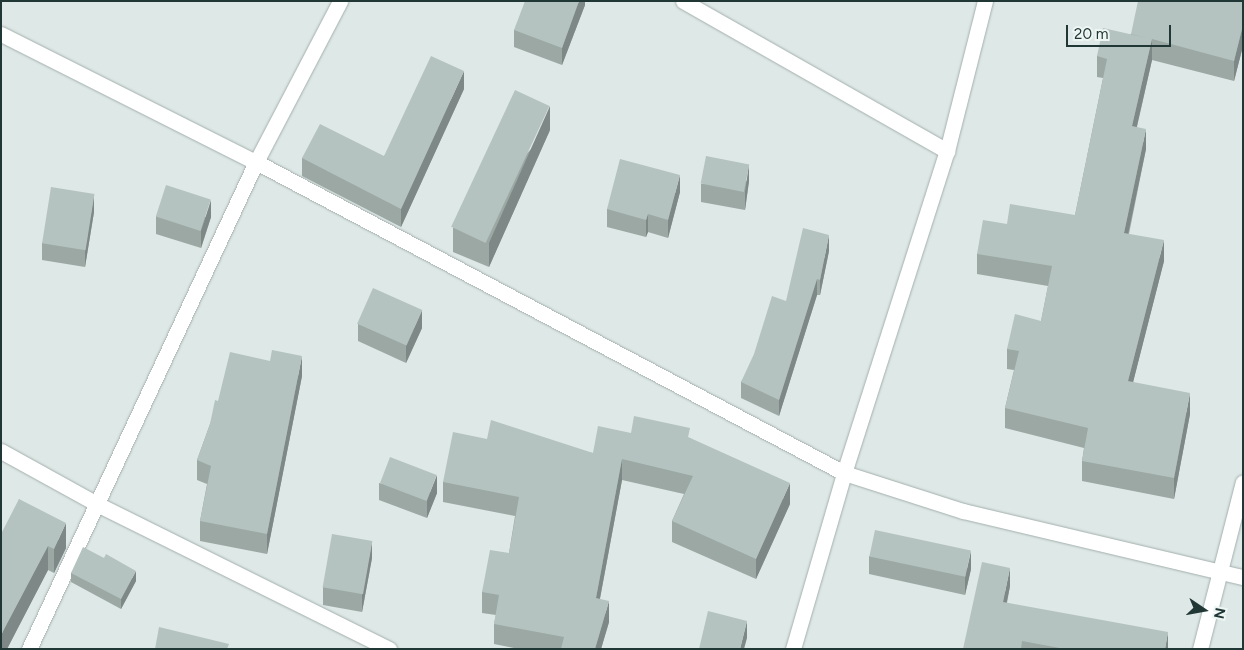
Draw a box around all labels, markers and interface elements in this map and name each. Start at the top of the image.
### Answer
scale bar [1069,15,1174,47]
text: 20 m [1074,25,1108,43]
north arrow [1179,585,1229,635]
text: N [1210,606,1229,620]

